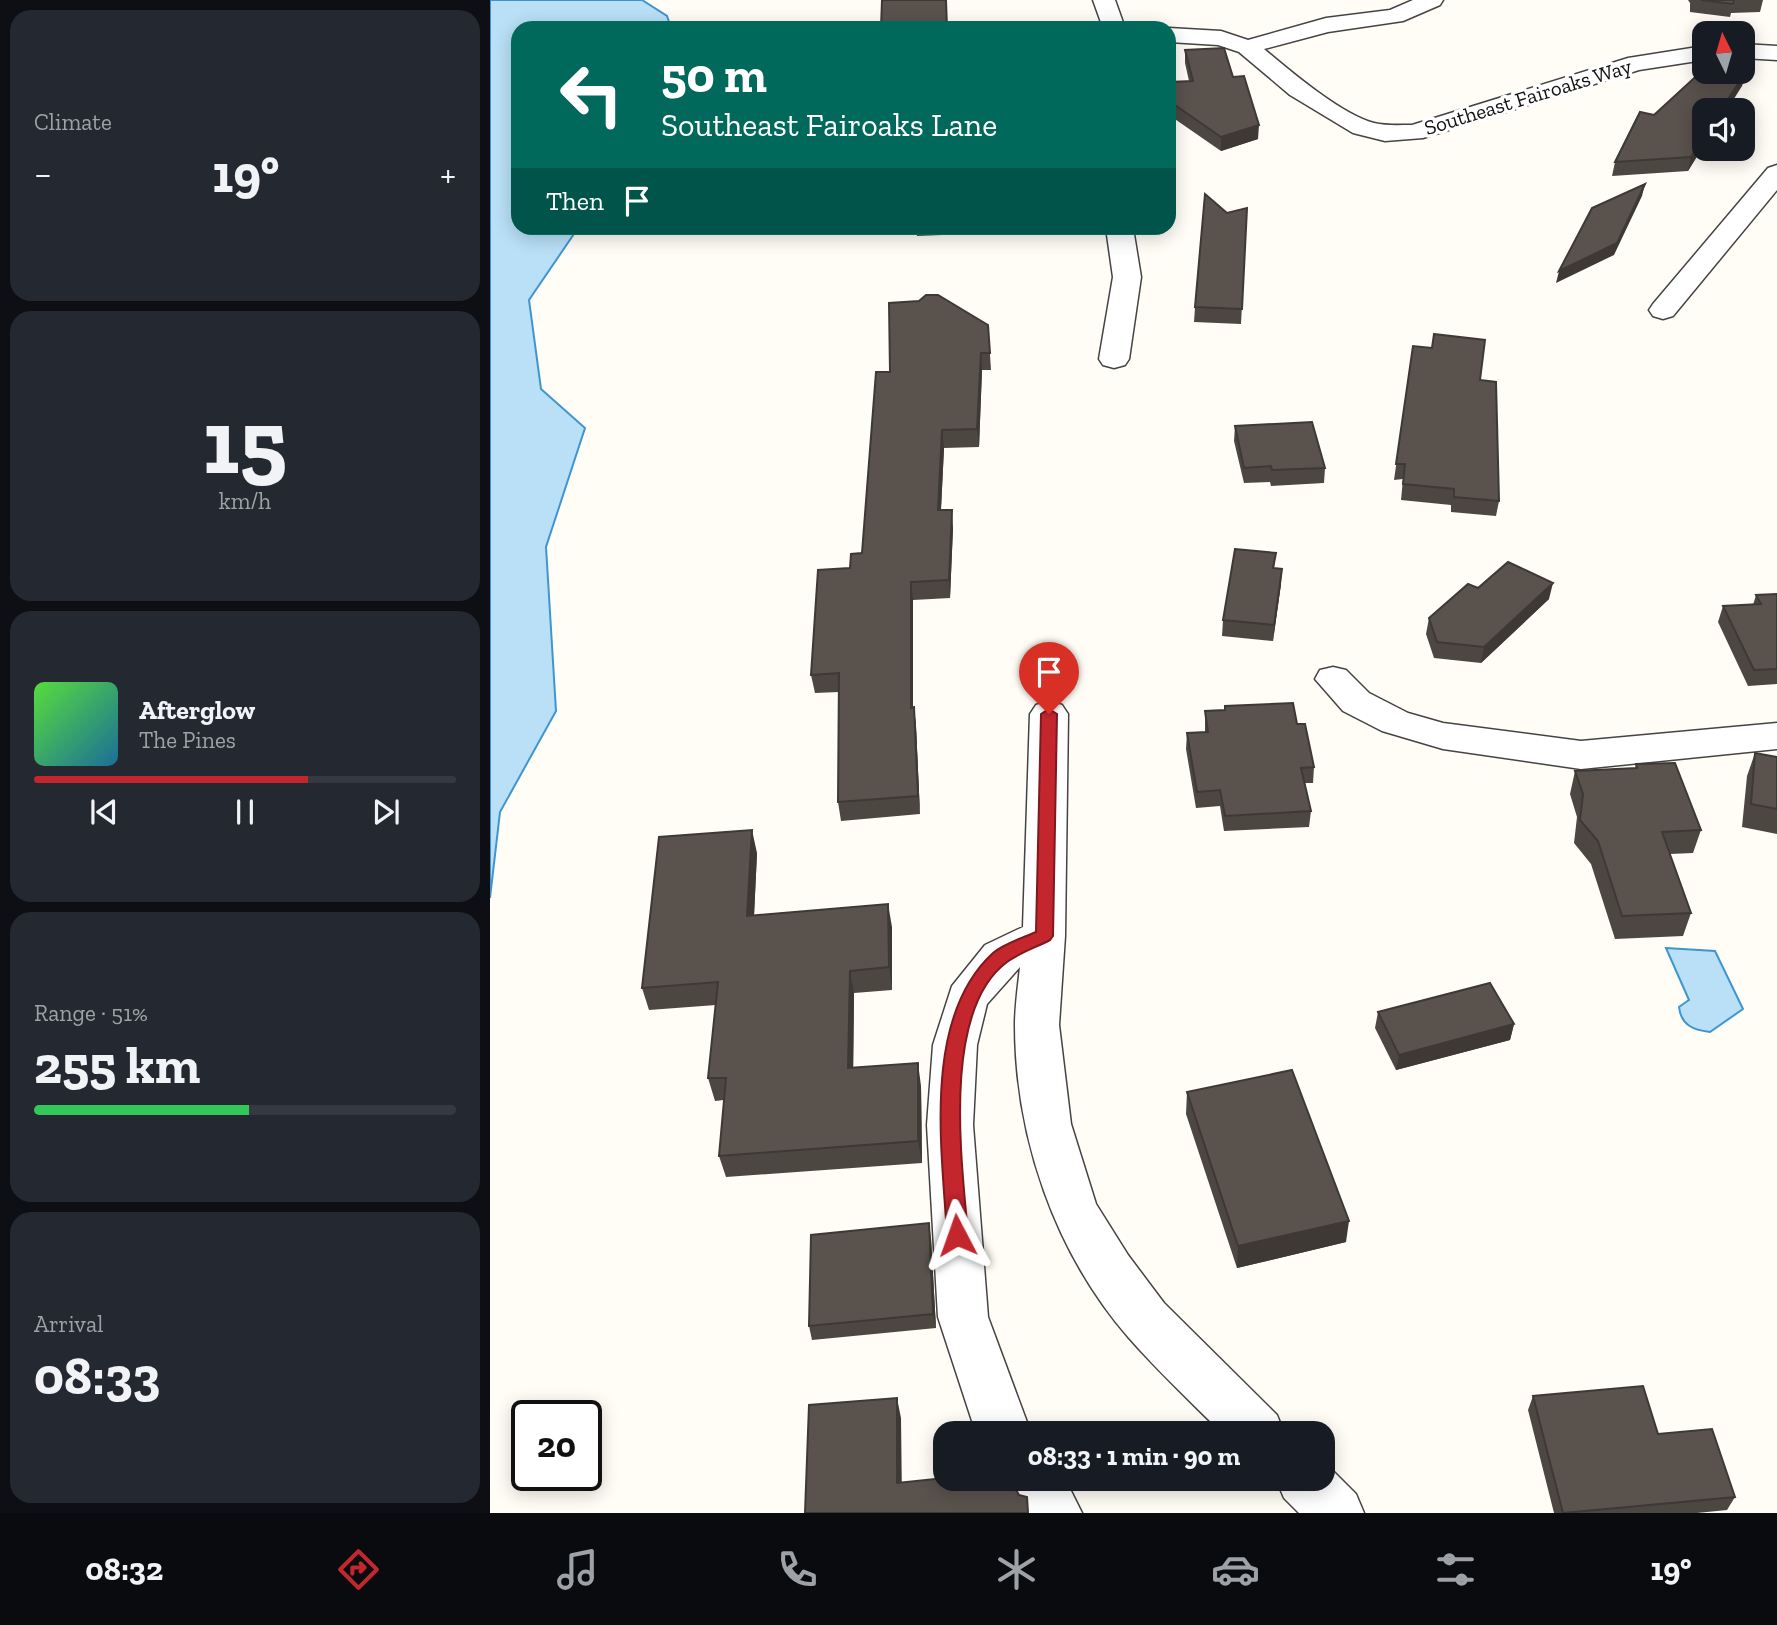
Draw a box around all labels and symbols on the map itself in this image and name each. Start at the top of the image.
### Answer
north arrow [1692,21,1755,84]
street label: Southeast Fairoaks Way [1421,53,1635,140]
pin [1019,642,1079,714]
position arrow [920,1198,994,1272]
speed limit sign: 20 [511,1400,602,1491]

